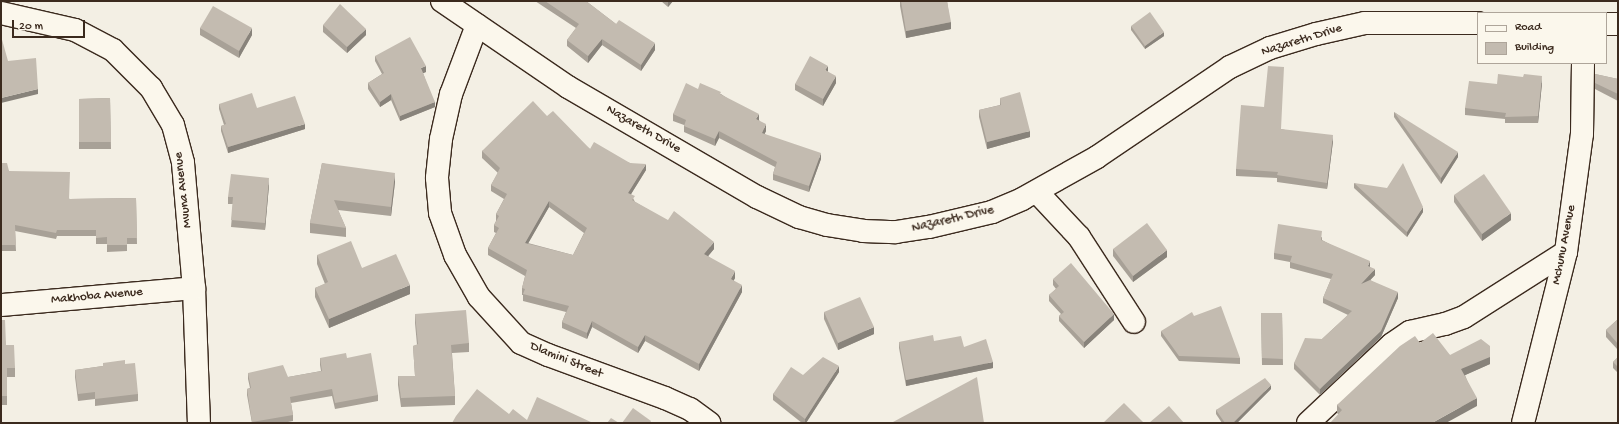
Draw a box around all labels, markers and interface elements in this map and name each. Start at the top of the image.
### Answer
scale bar [14,12,87,38]
legend [1477,12,1607,64]
text: 20 m [19,20,43,34]
street label: Nazareth Drive [1260,21,1344,61]
text: Road [1515,21,1541,35]
text: Building [1515,41,1554,55]
street label: Nazareth Drive [603,102,683,158]
street label: Mvuna Avenue [172,151,196,229]
street label: Nazareth Drive [910,203,996,237]
street label: Mchunu Avenue [1550,204,1580,286]
street label: Makhoba Avenue [50,285,144,309]
street label: Dlamini Street [527,339,605,383]

